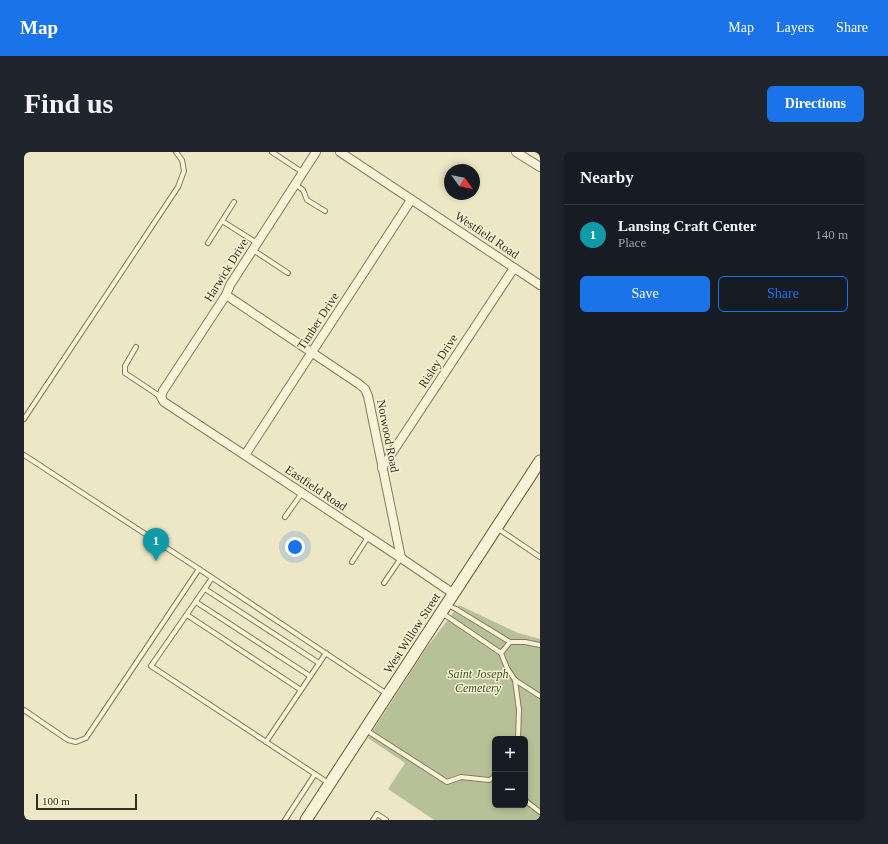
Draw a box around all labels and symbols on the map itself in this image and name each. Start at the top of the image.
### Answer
north arrow [444,164,480,200]
street label: Westfield Road [452,209,522,261]
street label: Harwick Drive [201,236,251,304]
street label: Timber Drive [294,290,342,352]
street label: Risley Drive [416,332,460,390]
street label: Norwood Road [374,399,402,473]
street label: Eastfield Road [283,462,349,514]
pin: 1 [143,528,169,561]
your location [285,537,305,557]
street label: West Willow Street [381,590,444,676]
park label: Saint Joseph Cemetery [448,667,509,695]
scale bar [36,792,137,811]

